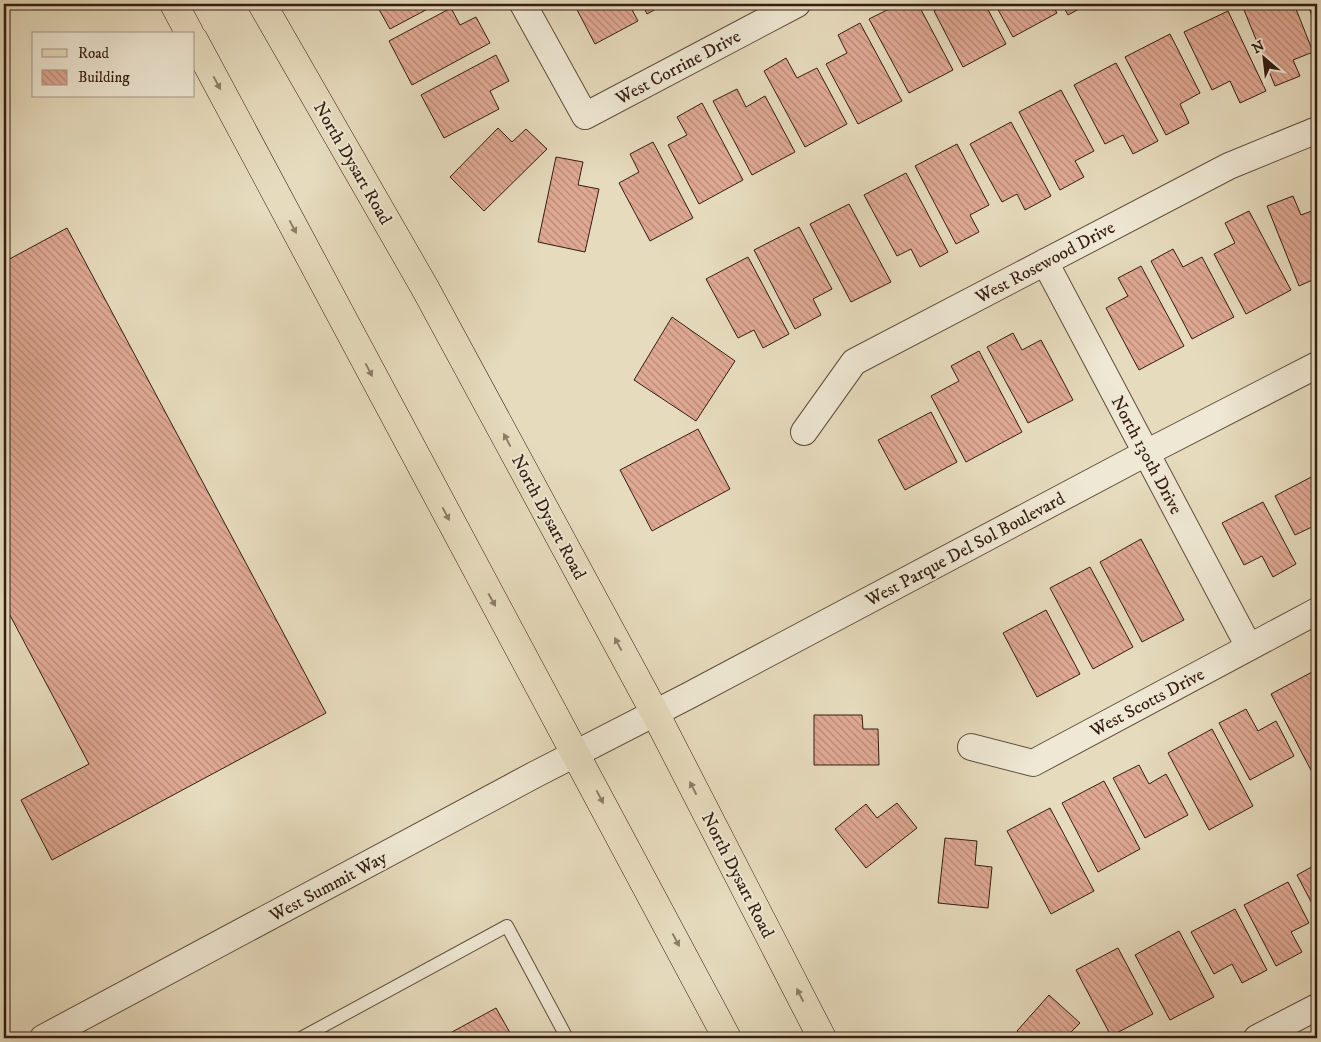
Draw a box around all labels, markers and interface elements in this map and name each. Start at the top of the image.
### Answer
street label: West Corrine Drive [611,26,745,110]
legend [32,32,195,98]
north arrow [1238,32,1288,82]
text: N [1249,37,1268,58]
text: Road [78,44,110,63]
text: Building [78,68,130,87]
one-way arrow [213,76,221,91]
street label: North Dysart Road [308,98,396,229]
street label: West Rosewood Drive [971,217,1119,309]
one-way arrow [289,220,297,234]
one-way arrow [365,363,373,378]
street label: North 130th Drive [1106,392,1187,518]
one-way arrow [503,432,511,447]
street label: North Dysart Road [506,451,590,584]
street label: West Parque Del Sol Boulevard [861,488,1069,612]
one-way arrow [442,506,450,521]
one-way arrow [488,592,496,607]
one-way arrow [614,637,622,651]
street label: West Scotts Drive [1086,664,1208,743]
one-way arrow [689,781,697,795]
one-way arrow [596,789,604,804]
street label: North Dysart Road [696,809,778,942]
street label: West Summit Way [265,847,391,927]
one-way arrow [672,933,680,948]
one-way arrow [796,988,804,1002]

